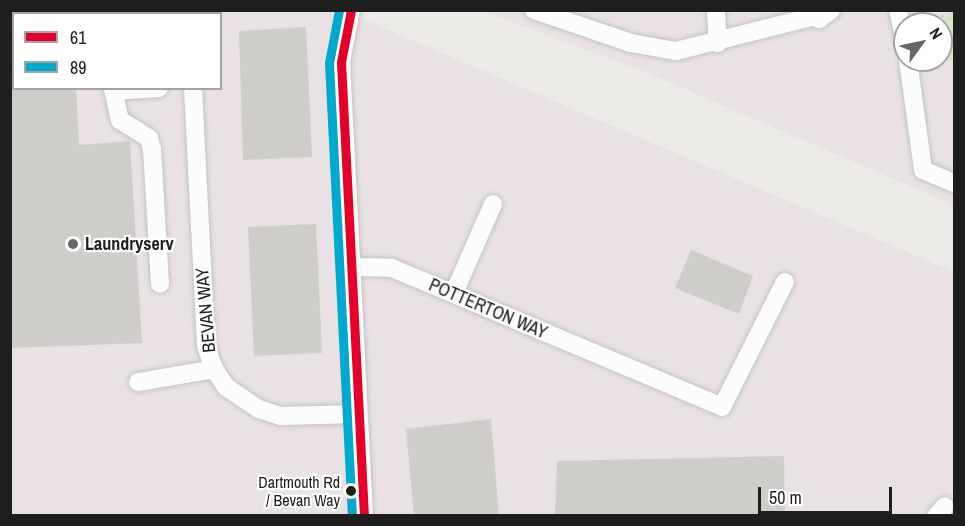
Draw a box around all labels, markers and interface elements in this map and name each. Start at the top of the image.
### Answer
legend [12,12,222,90]
north arrow [893,12,953,72]
text: N [925,23,948,43]
text: 61 [70,25,86,50]
text: 89 [70,55,86,80]
place label: Laundryserv [85,233,174,255]
marker: Laundryserv [66,237,80,251]
street label: BEVAN WAY [192,267,220,353]
street label: POTTERTON WAY [425,274,551,344]
place label: Dartmouth Rd / Bevan Way [258,472,340,510]
scale bar [761,475,894,513]
marker: Dartmouth Rd / Bevan Way [345,485,357,497]
text: 50 m [769,485,802,510]

